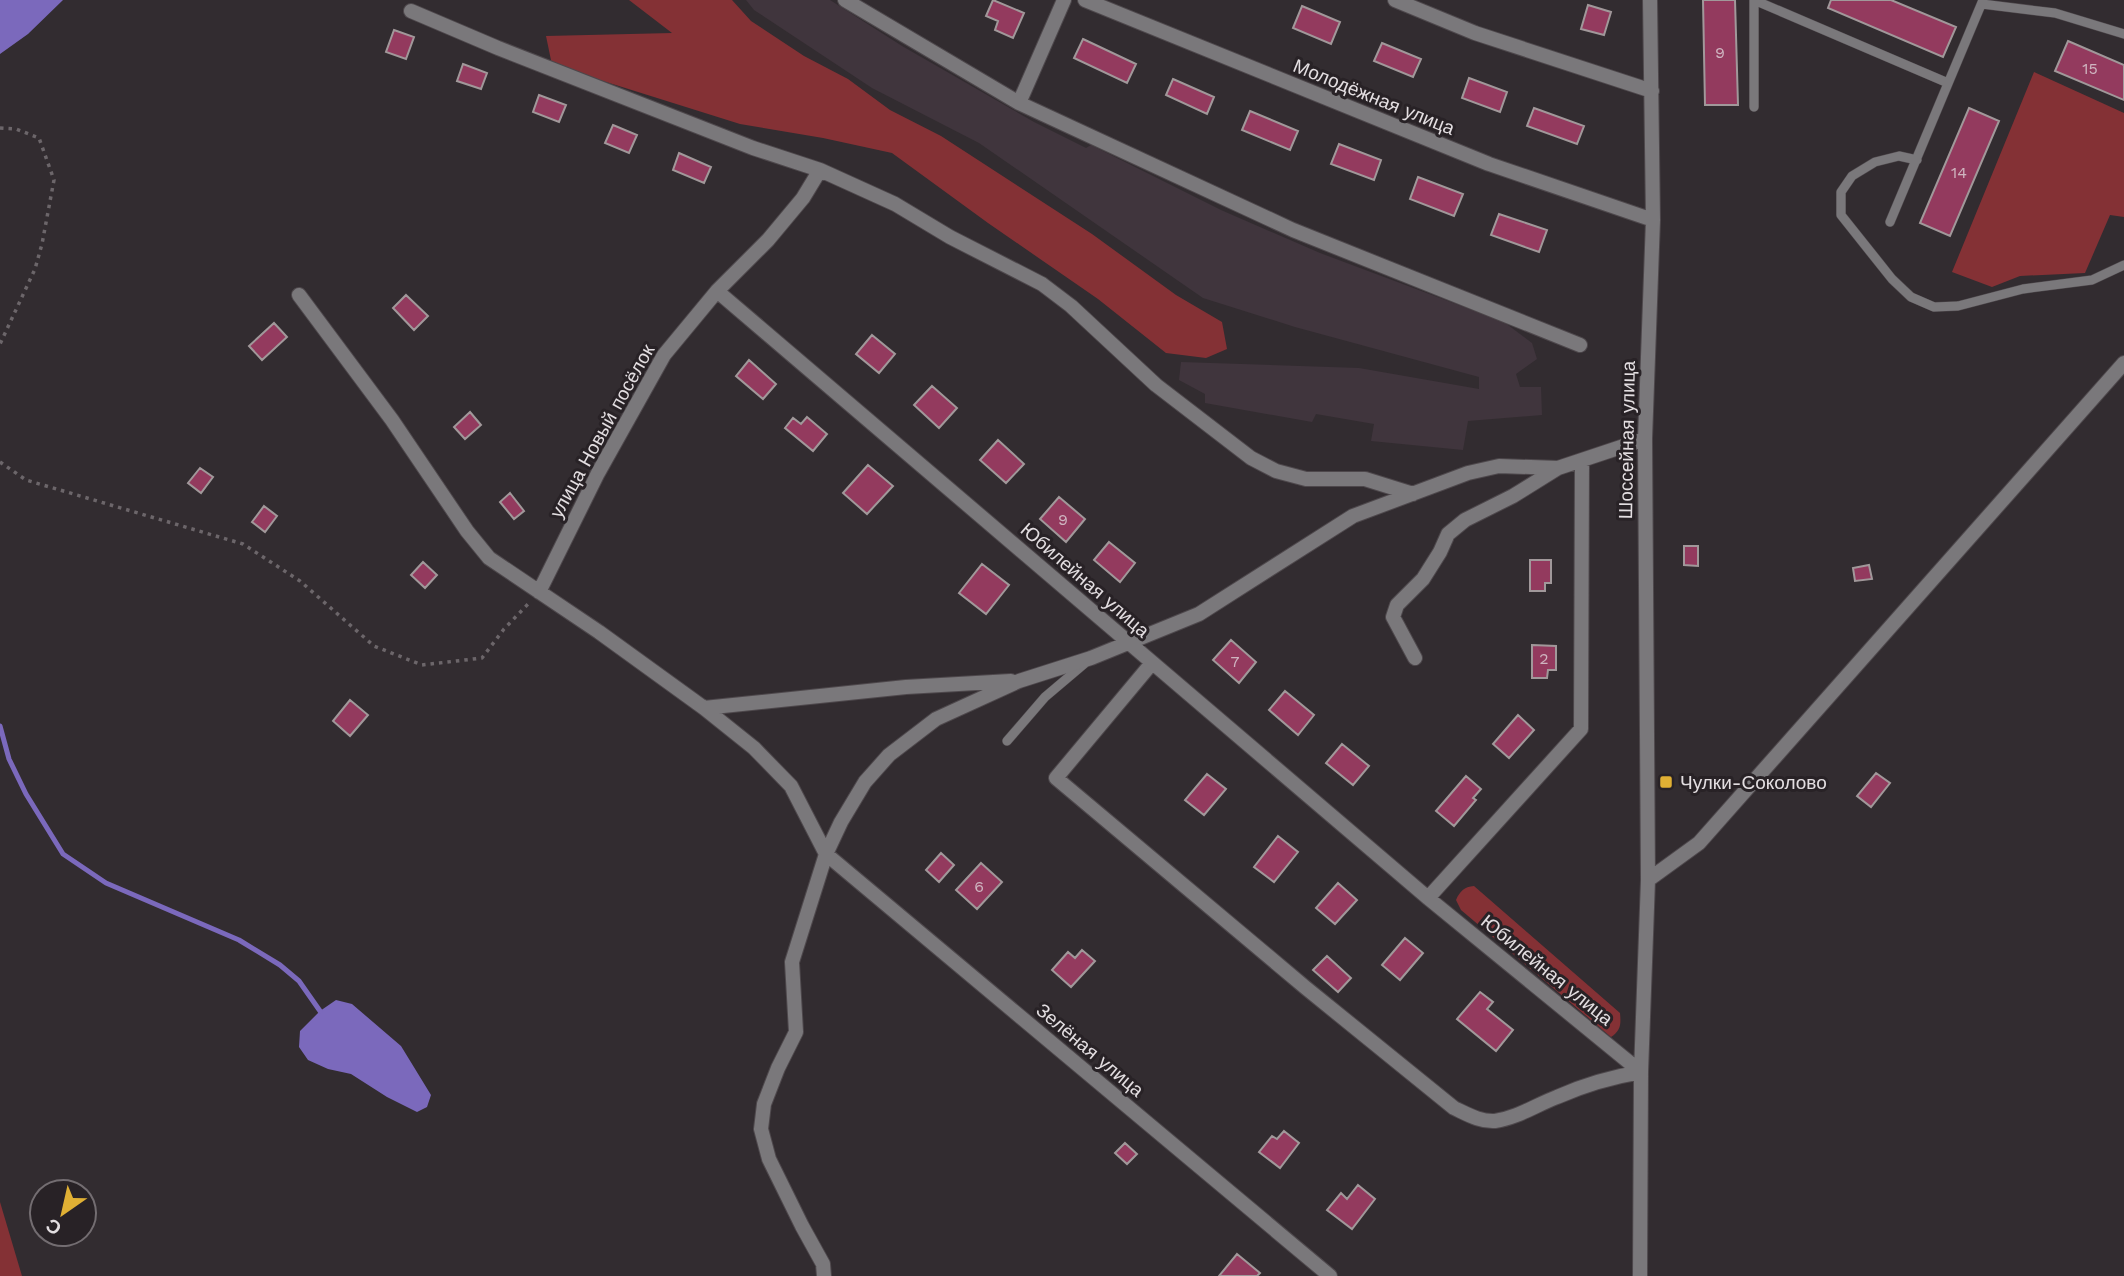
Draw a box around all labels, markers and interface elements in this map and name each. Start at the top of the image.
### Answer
house number: 9 [1715,43,1725,62]
street label: Молодёжная улица [1290,54,1458,140]
house number: 15 [2082,59,2098,78]
house number: 14 [1951,163,1967,182]
street label: улица Новый посёлок [545,340,660,522]
street label: Шоссейная улица [1614,360,1640,519]
house number: 9 [1058,510,1068,529]
street label: Юбилейная улица [1016,518,1154,642]
house number: 2 [1539,649,1549,668]
house number: 7 [1231,652,1240,671]
place label: Чулки-Соколово [1680,771,1827,794]
marker: Чулки-Соколово [1658,774,1674,790]
house number: 6 [974,877,984,896]
street label: Юбилейная улица [1476,910,1618,1030]
street label: Зелёная улица [1032,998,1149,1102]
north arrow [28,1178,98,1248]
text: С [41,1213,66,1240]

